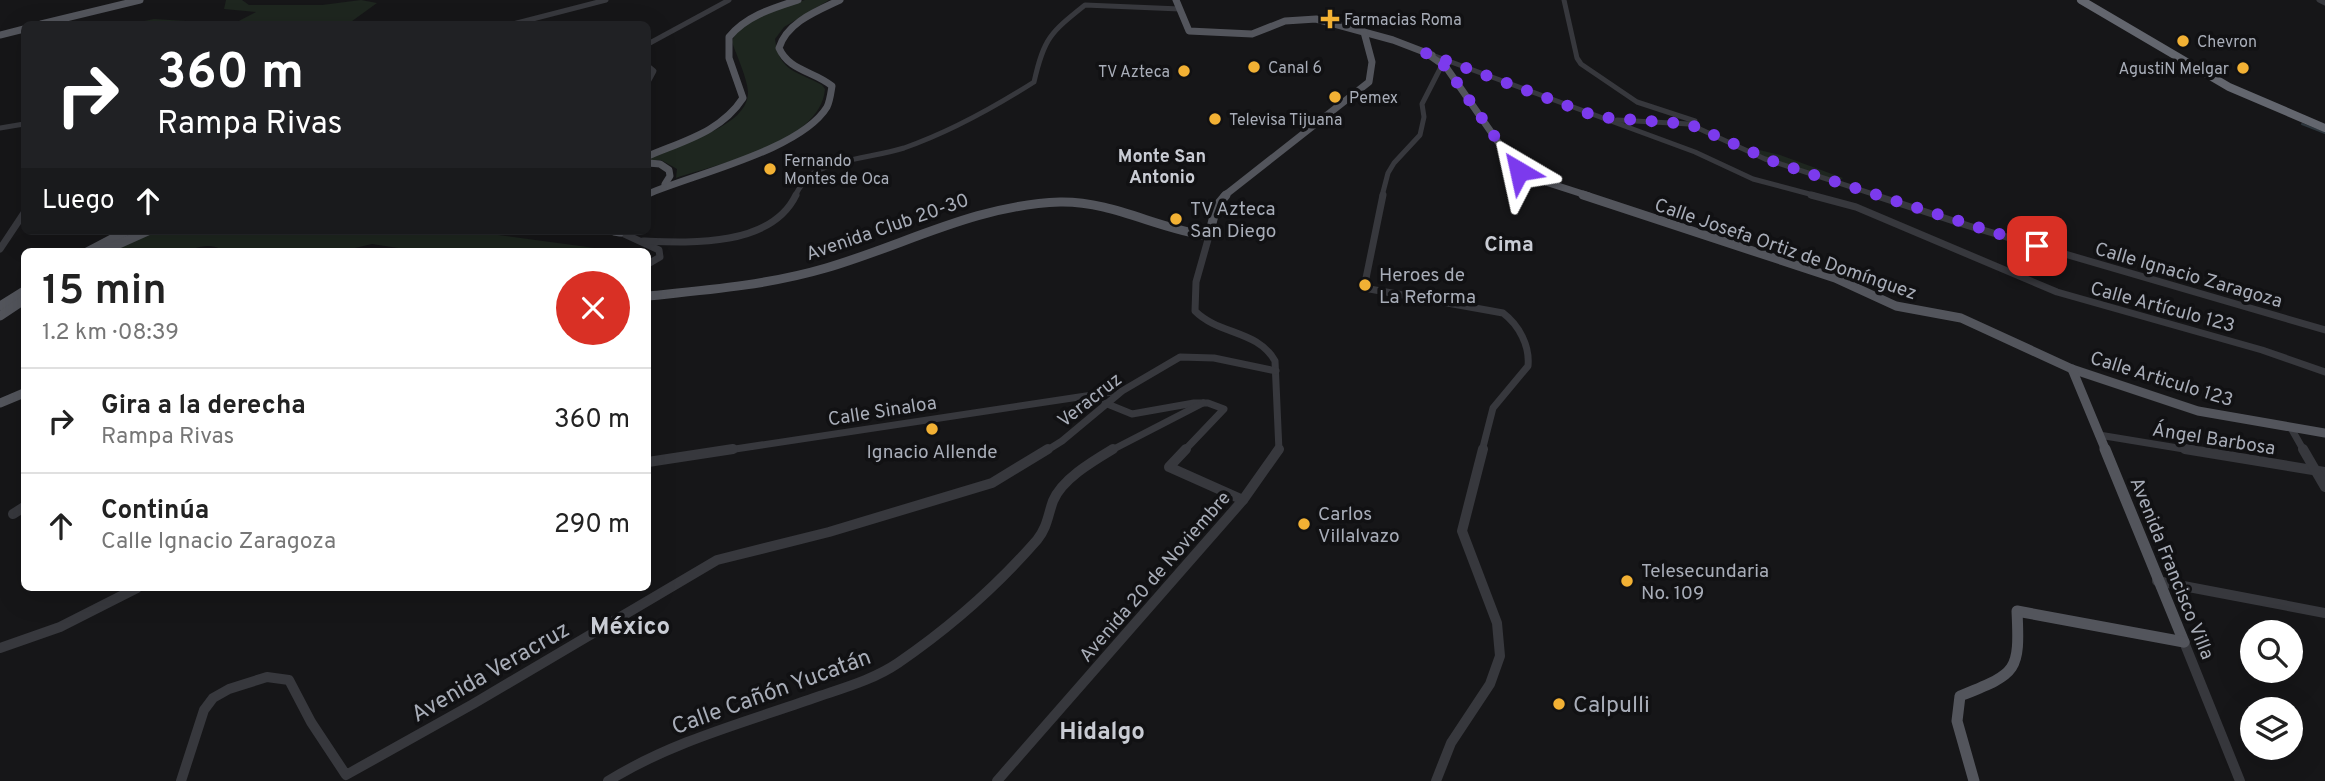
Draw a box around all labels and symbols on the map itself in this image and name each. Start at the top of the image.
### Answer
marker: Farmacias Roma [1322,11,1338,27]
place label: Farmacias Roma [1344,11,1462,31]
marker: Chevron [2175,33,2191,49]
place label: Chevron [2197,33,2257,53]
marker: Canal 6 [1246,59,1262,75]
place label: Canal 6 [1268,59,1322,79]
place label: AgustiN Melgar [2118,60,2229,80]
marker: AgustiN Melgar [2235,60,2251,76]
place label: TV Azteca [1098,63,1170,83]
marker: TV Azteca [1176,63,1192,79]
marker: Pemex [1327,89,1343,105]
place label: Pemex [1349,89,1398,109]
marker: Televisa Tijuana [1207,111,1223,127]
place label: Televisa Tijuana [1229,111,1342,131]
position arrow [1482,134,1556,208]
district label: Monte San Antonio [1118,146,1206,190]
place label: Fernando Montes de Oca [784,152,889,190]
marker: Fernando Montes de Oca [762,161,778,177]
street label: Avenida Club 20-30 [803,189,972,267]
street label: Calle Josefa Ortiz de Domínguez [1651,194,1920,306]
place label: TV Azteca San Diego [1190,198,1276,244]
marker: TV Azteca San Diego [1168,211,1184,227]
pin [2007,216,2067,276]
district label: Cima [1484,232,1534,259]
street label: Calle Ignacio Zaragoza [2092,238,2285,314]
place label: Heroes de La Reforma [1379,264,1476,310]
marker: Heroes de La Reforma [1357,277,1373,293]
street label: Calle Artículo 123 [2087,277,2238,339]
street label: Calle Articulo 123 [2087,347,2236,413]
street label: Veracruz [1053,368,1127,433]
street label: Calle Sinaloa [826,392,938,432]
street label: Ángel Barbosa [2150,417,2277,462]
marker: Ignacio Allende [924,421,940,437]
place label: Ignacio Allende [866,441,998,465]
street label: Avenida Francisco Villa [2124,474,2219,663]
street label: Avenida 20 de Noviembre [1075,487,1236,668]
place label: Carlos Villalvazo [1318,503,1400,549]
marker: Carlos Villalvazo [1296,516,1312,532]
place label: Telesecundaria No. 109 [1641,560,1769,606]
marker: Telesecundaria No. 109 [1619,573,1635,589]
district label: México [590,613,670,643]
street label: Avenida Veracruz [407,616,576,730]
street label: Calle Cañón Yucatán [668,644,876,743]
place label: Calpulli [1573,692,1650,721]
marker: Calpulli [1551,696,1567,712]
district label: Hidalgo [1059,718,1145,748]

